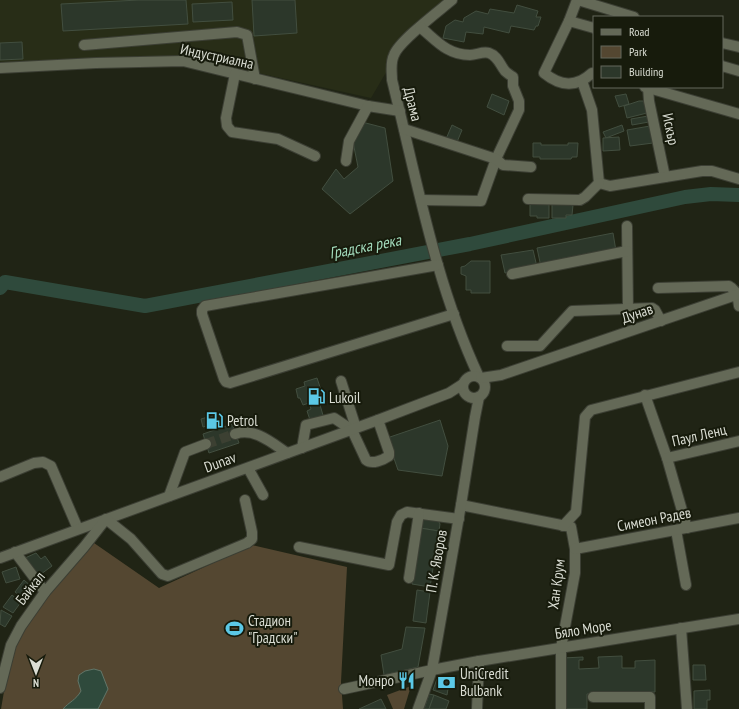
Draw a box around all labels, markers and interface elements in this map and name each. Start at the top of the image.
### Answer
legend [593,16,723,88]
text: Road [629,24,649,39]
street label: Индустриална [179,39,255,73]
text: Park [629,44,647,59]
text: Building [629,64,664,79]
street label: Драма [400,85,426,123]
street label: Искър [658,111,684,147]
water label: Градска река [328,229,404,263]
street label: Дунав [619,299,655,327]
fuel station icon: Lukoil [306,387,326,407]
place label: Lukoil [329,388,361,407]
fuel station icon: Petrol [204,410,224,430]
place label: Petrol [227,411,258,430]
street label: Паул Ленц [670,419,729,450]
street label: Dunav [201,447,239,477]
street label: Симеон Радев [615,503,693,535]
street label: П. К. Яворов [421,528,451,594]
street label: Хан Крум [543,558,569,610]
street label: Байкал [11,568,49,608]
place label: Стадион "Градски" [248,611,297,647]
street label: Бяло Море [553,615,613,643]
sports icon: Стадион "Градски" [225,619,245,639]
north arrow [16,653,56,693]
place label: UniCredit Bulbank [460,664,509,700]
restaurant icon: Монро [397,670,417,690]
place label: Монро [358,671,394,690]
bank icon: UniCredit Bulbank [437,672,457,692]
text: N [33,676,39,690]

